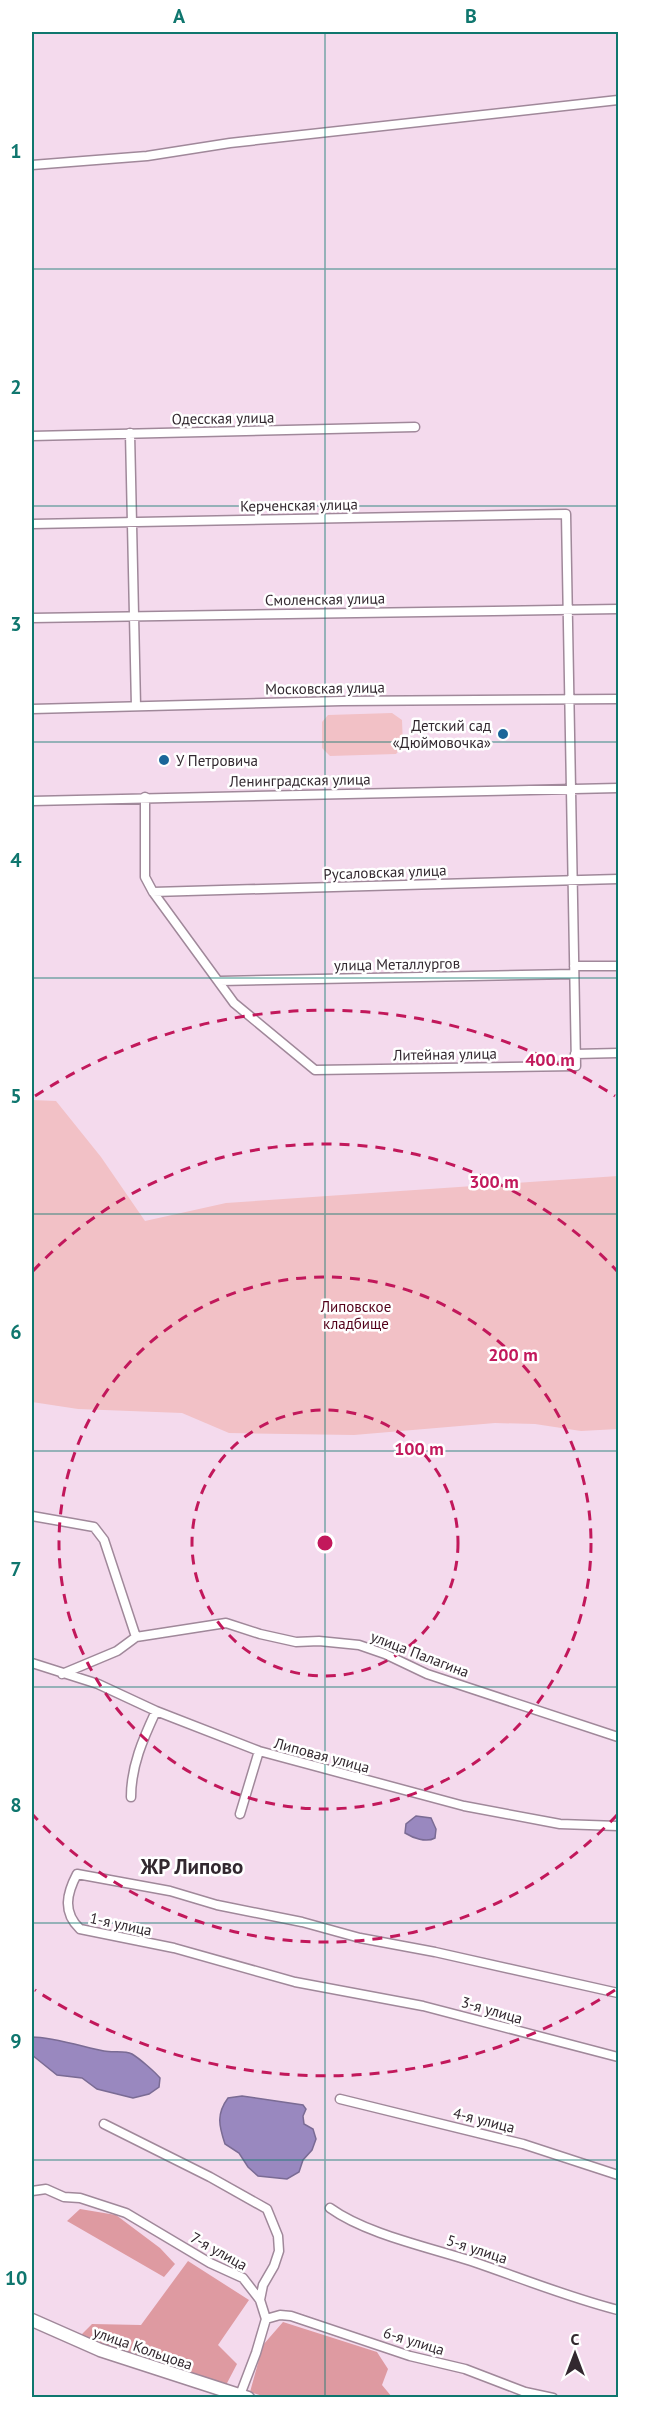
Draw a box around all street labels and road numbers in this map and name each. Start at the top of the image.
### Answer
street label: Одесская улица [172,408,274,428]
street label: Керченская улица [240,494,358,516]
street label: Смоленская улица [265,588,385,610]
street label: Московская улица [265,677,385,699]
street label: Ленинградская улица [228,769,371,791]
street label: Русаловская улица [323,860,447,884]
street label: улица Металлургов [334,953,460,975]
street label: Литейная улица [392,1044,497,1064]
street label: улица Палагина [368,1627,472,1681]
street label: Липовая улица [271,1733,372,1777]
street label: 1-я улица [88,1908,154,1940]
street label: 3-я улица [459,1992,525,2028]
street label: 4-я улица [451,2103,517,2137]
street label: 7-я улица [187,2228,251,2274]
street label: 5-я улица [444,2230,510,2268]
street label: улица Кольцова [91,2322,195,2374]
street label: 6-я улица [381,2323,447,2359]

